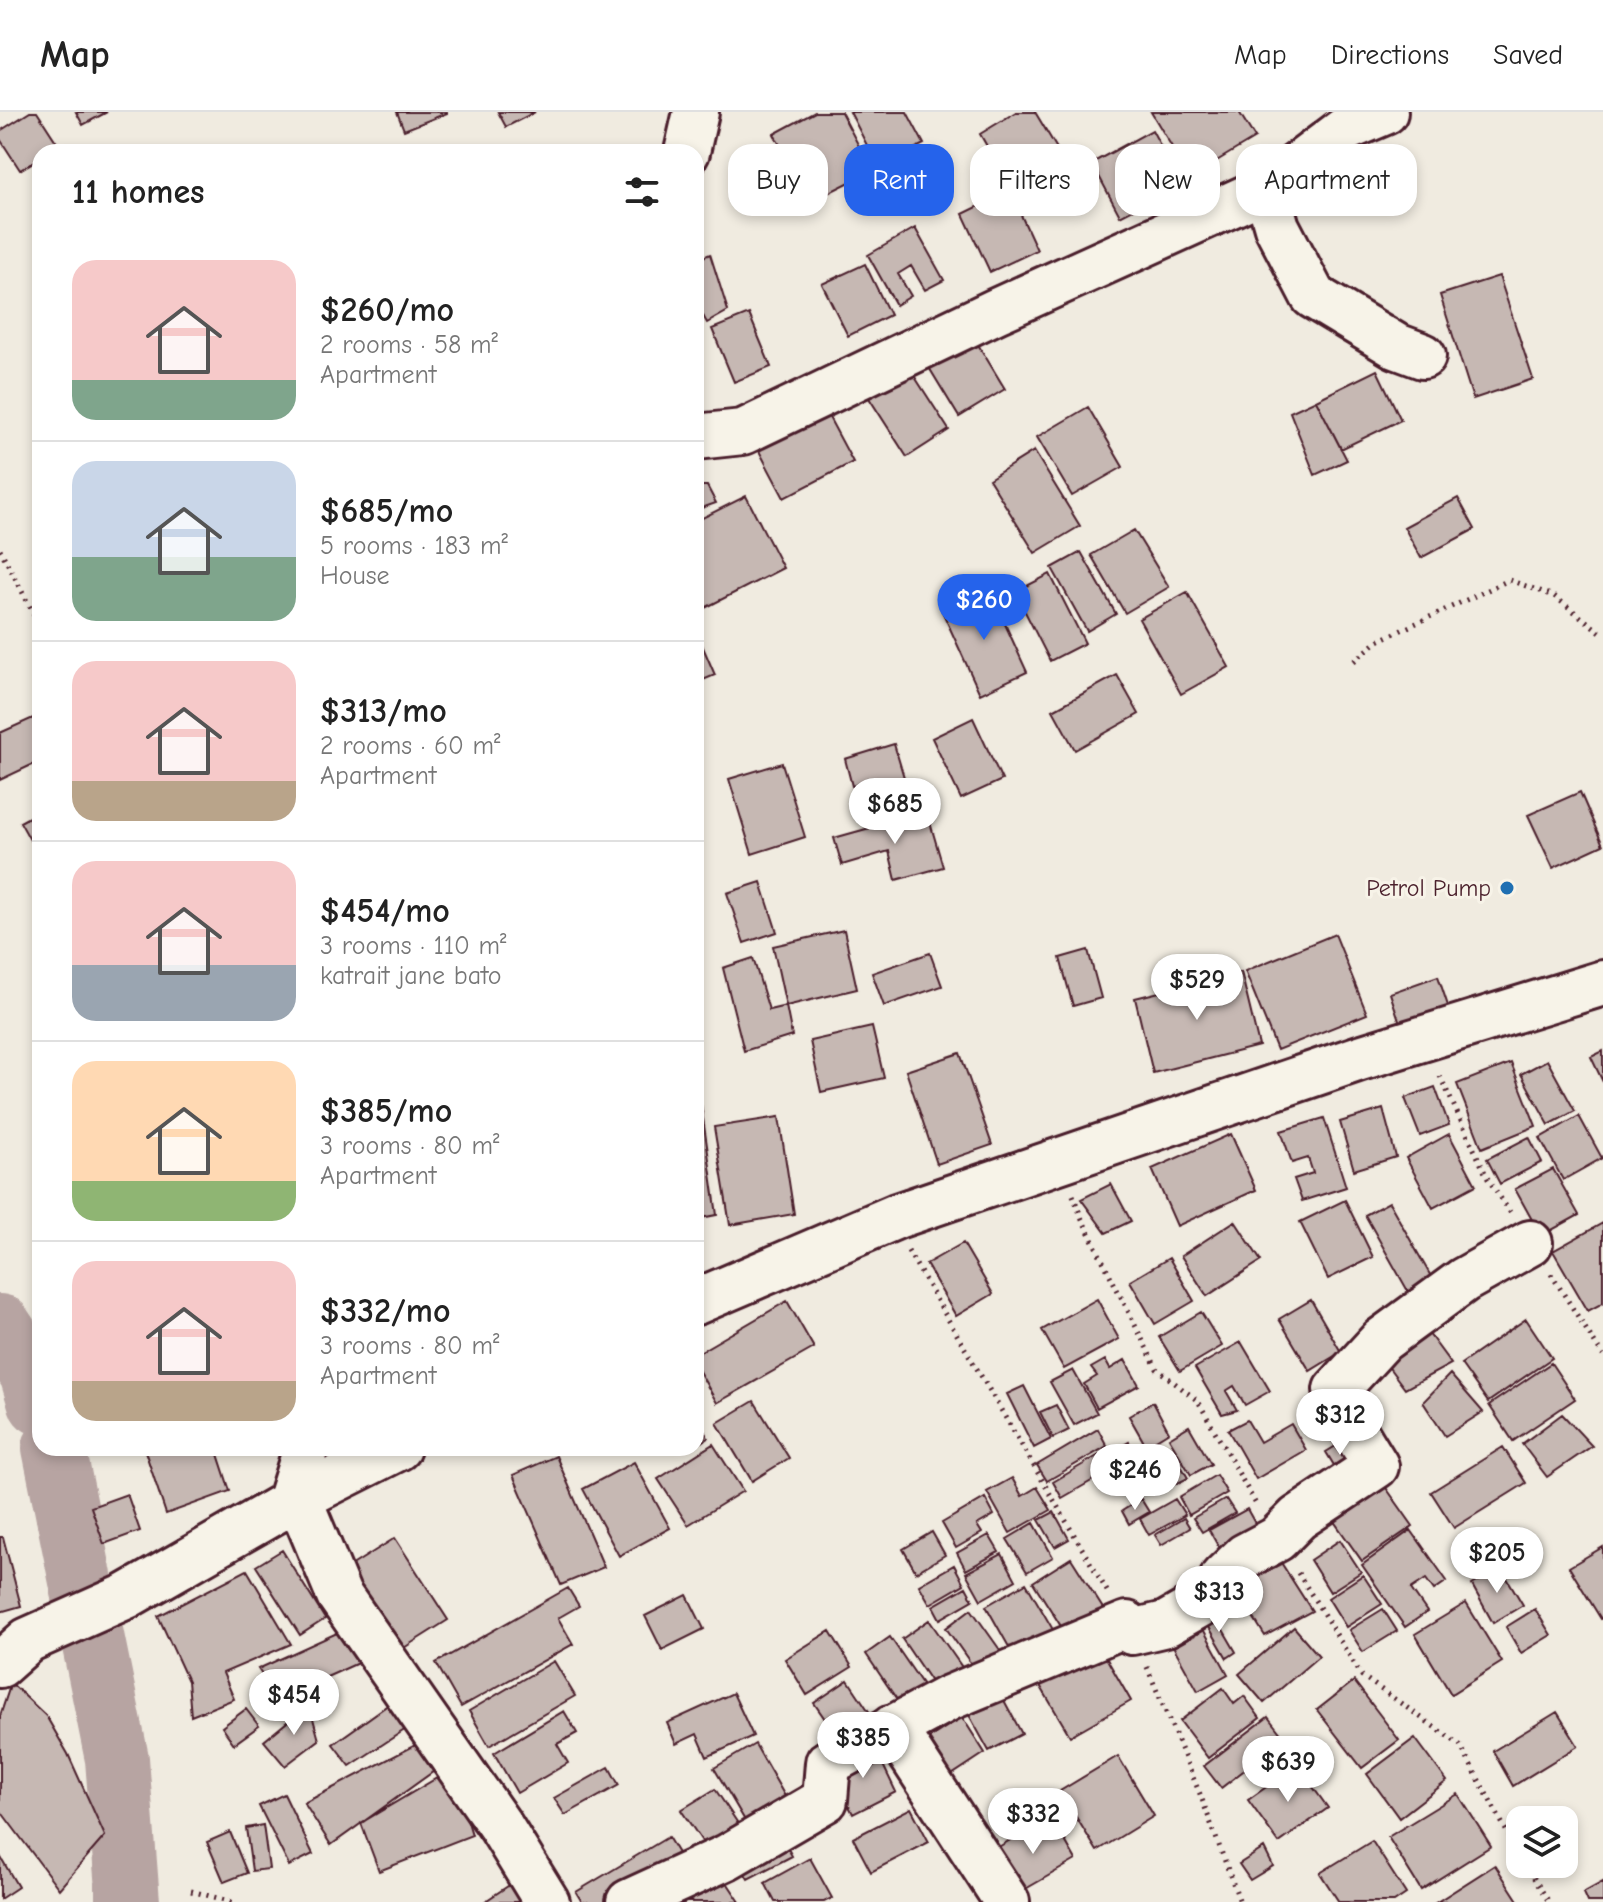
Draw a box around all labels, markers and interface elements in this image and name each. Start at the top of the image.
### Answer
text: Map [40,33,110,77]
text: Map [1234,39,1287,71]
text: Directions [1331,39,1449,71]
text: Saved [1493,39,1563,71]
chip: Buy [728,144,828,216]
chip: Rent [844,144,954,216]
chip: Filters [970,144,1099,216]
chip: New [1115,144,1220,216]
chip: Apartment [1236,144,1417,216]
icon: filters [620,170,664,214]
text: 11 homes [72,172,205,212]
text: $260/mo [320,290,454,330]
icon: home [136,292,232,388]
text: 2 rooms · 58 m² [320,330,498,360]
text: Apartment [320,360,436,390]
text: $685/mo [320,491,453,531]
icon: home [136,493,232,589]
text: 5 rooms · 183 m² [320,531,508,561]
text: House [320,561,390,591]
pin: $260 [937,574,1031,642]
text: $260 [955,585,1013,615]
text: $313/mo [320,691,447,731]
icon: home [136,693,232,789]
text: 2 rooms · 60 m² [320,731,501,761]
text: Apartment [320,761,436,791]
pin: $685 [848,778,942,846]
text: $685 [867,789,923,819]
place label: Petrol Pump [1366,874,1491,902]
marker: Petrol Pump [1498,879,1516,897]
text: $454/mo [320,891,450,931]
icon: home [136,893,232,989]
text: 3 rooms · 110 m² [320,931,507,961]
pin: $529 [1150,954,1244,1022]
text: katrait jane bato [320,961,502,991]
text: $529 [1169,965,1225,995]
text: $385/mo [320,1091,452,1131]
icon: home [136,1093,232,1189]
text: 3 rooms · 80 m² [320,1131,499,1161]
text: Apartment [320,1161,436,1191]
text: $332/mo [320,1291,450,1331]
icon: home [136,1293,232,1389]
text: 3 rooms · 80 m² [320,1331,499,1361]
text: Apartment [320,1361,436,1391]
pin: $312 [1293,1389,1387,1457]
text: $312 [1314,1400,1366,1430]
pin: $246 [1088,1444,1182,1512]
text: $246 [1108,1455,1162,1485]
pin: $205 [1450,1527,1544,1595]
text: $205 [1468,1538,1526,1568]
pin: $313 [1172,1566,1266,1634]
text: $313 [1193,1577,1245,1607]
pin: $454 [247,1669,341,1737]
text: $454 [267,1680,321,1710]
pin: $385 [816,1712,910,1780]
text: $385 [835,1723,891,1753]
pin: $639 [1241,1736,1335,1804]
text: $639 [1260,1747,1316,1777]
pin: $332 [986,1788,1080,1856]
text: $332 [1006,1799,1060,1829]
map controls [1506,1806,1578,1878]
button: layers [1506,1806,1578,1878]

